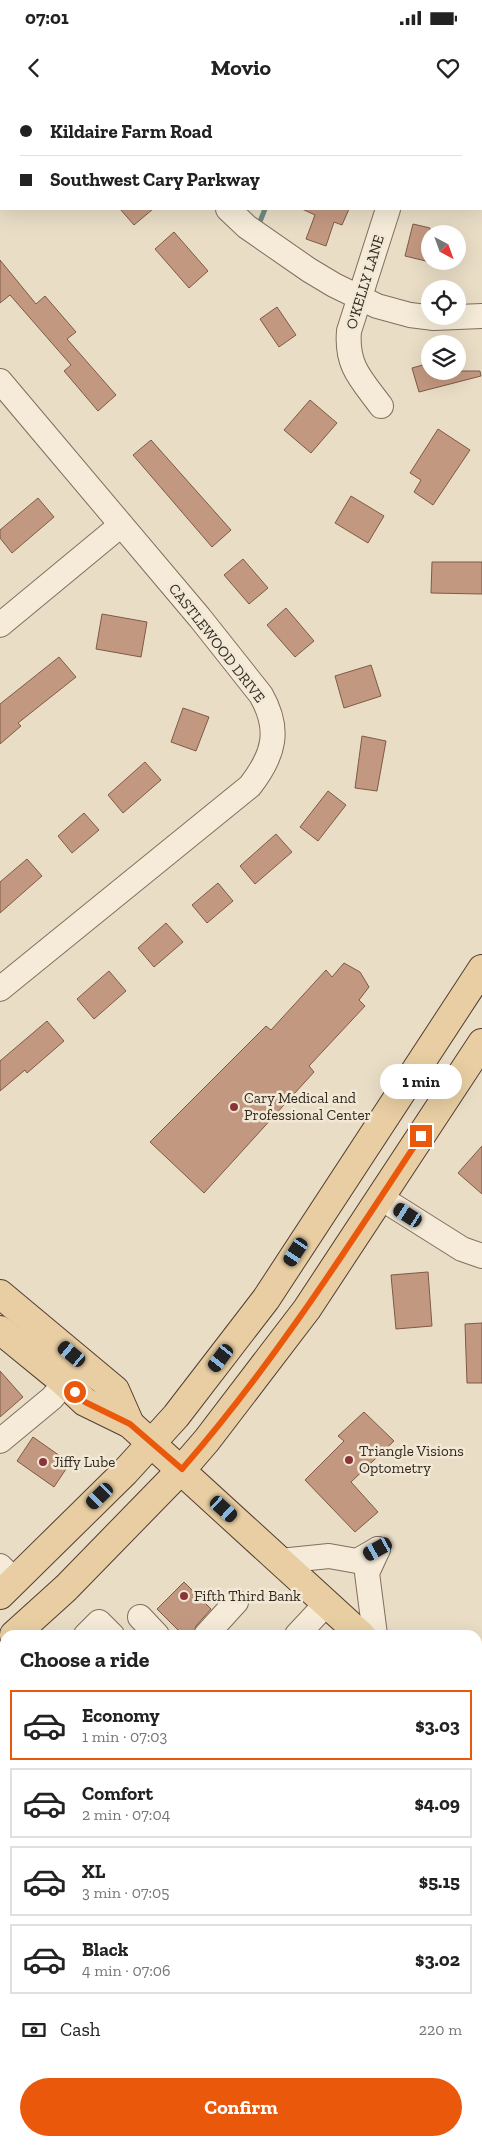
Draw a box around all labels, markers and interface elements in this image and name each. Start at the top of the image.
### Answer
text: 07:01 [25,6,69,29]
icon: back [20,54,48,82]
text: Movio [211,54,271,81]
icon: heart [434,54,462,82]
text: Kildaire Farm Road [50,120,212,143]
text: Southwest Cary Parkway [50,168,260,191]
north arrow [421,225,466,270]
map controls [421,225,466,380]
street label: O'KELLY LANE [342,232,388,331]
button: locate [421,280,466,325]
button: layers [421,335,466,380]
street label: CASTLEWOOD DRIVE [165,580,269,706]
callout: 1 min [380,1064,462,1098]
text: 1 min [402,1072,440,1091]
place label: Cary Medical and Professional Center [244,1089,371,1124]
marker: Cary Medical and Professional Center [228,1101,240,1113]
route end [410,1125,432,1147]
car [391,1201,424,1229]
car [281,1235,310,1269]
car [55,1339,88,1369]
car [205,1342,236,1374]
route start [64,1381,86,1403]
place label: Triangle Visions Optometry [359,1442,464,1477]
place label: Jiffy Lube [53,1453,115,1471]
marker: Triangle Visions Optometry [343,1454,355,1466]
marker: Jiffy Lube [37,1456,49,1468]
car [83,1480,116,1512]
car [207,1493,240,1525]
car [361,1535,394,1563]
place label: Fifth Third Bank [194,1587,301,1605]
marker: Fifth Third Bank [178,1590,190,1602]
text: Choose a ride [20,1646,150,1673]
icon: car [22,1703,67,1748]
text: Economy [82,1704,160,1727]
text: $3.03 [415,1714,460,1737]
text: 1 min · 07:03 [82,1727,167,1746]
icon: car [22,1781,67,1826]
text: Comfort [82,1782,153,1805]
text: $4.09 [414,1792,460,1815]
text: 2 min · 07:04 [82,1805,170,1824]
icon: car [22,1859,67,1904]
text: XL [82,1860,105,1883]
text: $5.15 [419,1870,460,1893]
text: 3 min · 07:05 [82,1883,169,1902]
icon: car [22,1937,67,1982]
text: Black [82,1938,128,1961]
text: $3.02 [415,1948,460,1971]
text: 4 min · 07:06 [82,1961,171,1980]
icon: cash [20,2016,48,2044]
text: Cash [60,2018,100,2041]
text: 220 m [419,2020,462,2039]
button: Confirm [20,2078,462,2136]

